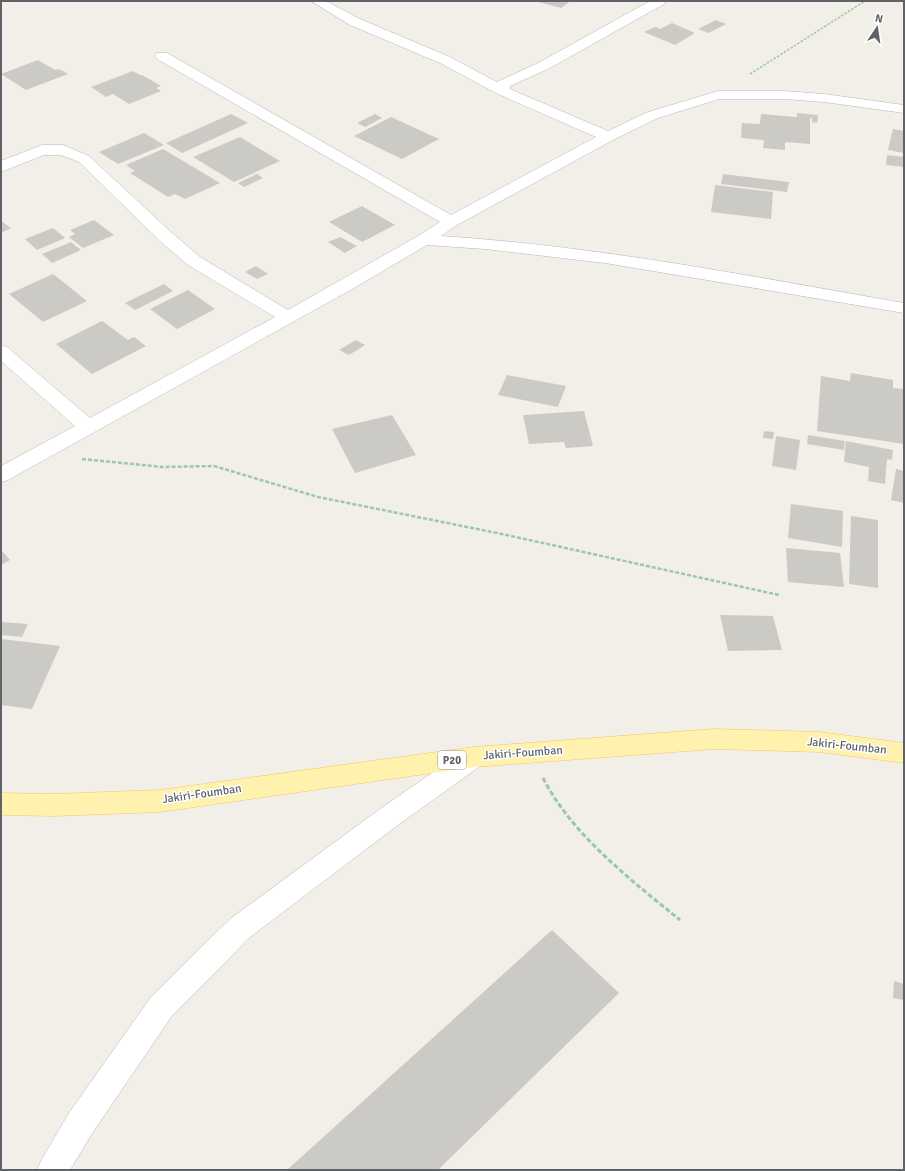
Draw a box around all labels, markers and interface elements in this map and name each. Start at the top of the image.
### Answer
north arrow [857,8,897,48]
text: N [874,12,884,26]
street label: Jakiri-Foumban [807,734,887,758]
street label: Jakiri-Foumban [483,743,563,763]
road number: P20 [438,751,466,769]
street label: Jakiri-Foumban [162,781,242,807]

